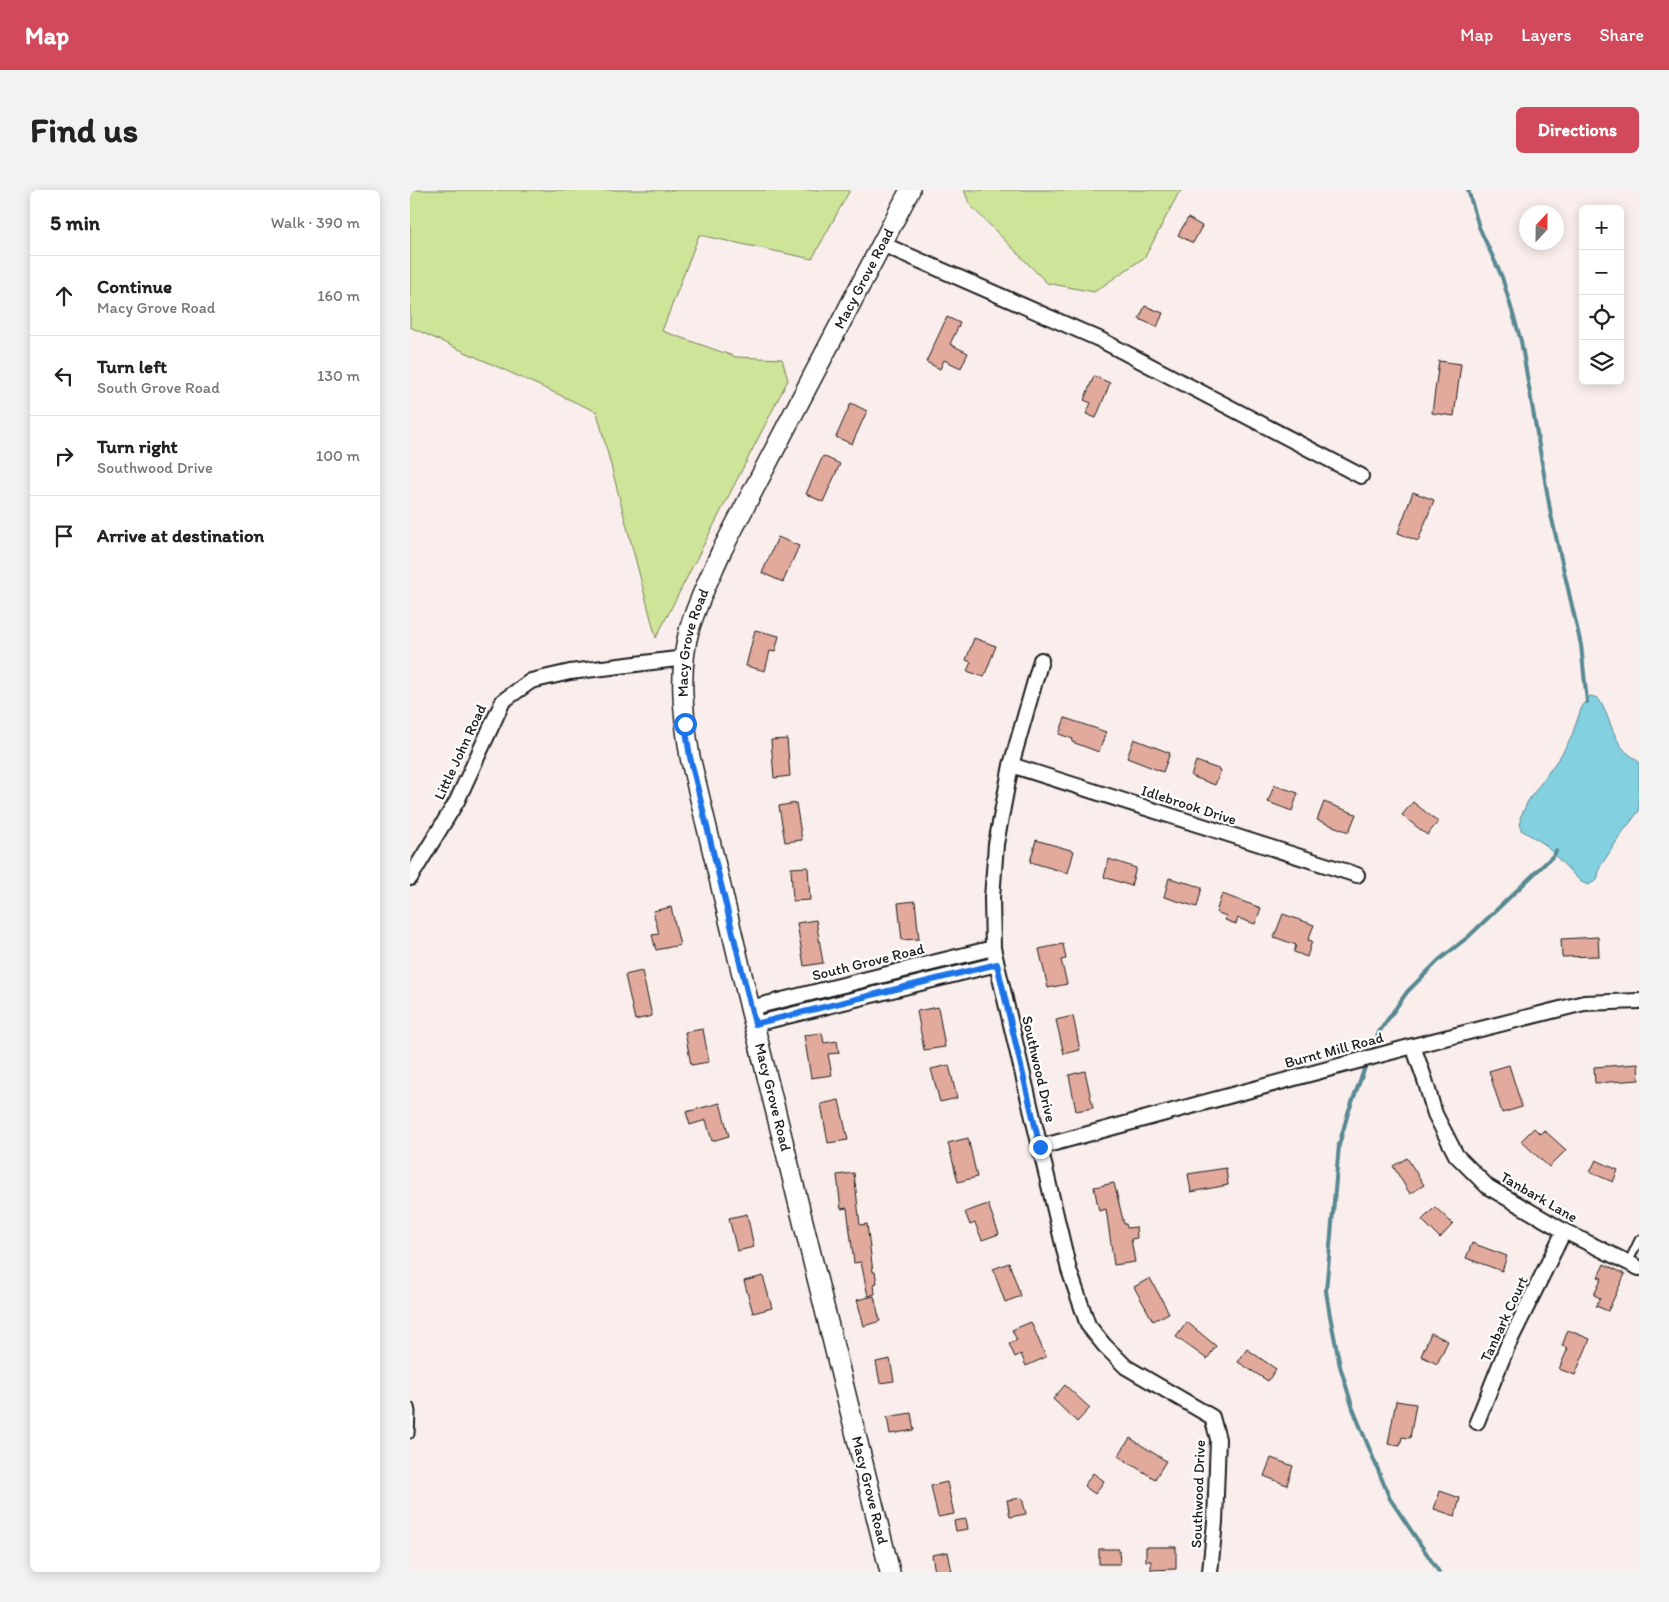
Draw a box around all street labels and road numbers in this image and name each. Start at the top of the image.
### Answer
street label: Macy Grove Road [830,225,897,332]
street label: Macy Grove Road [674,586,713,697]
street label: Little John Road [430,701,490,803]
street label: Idlebrook Drive [1139,781,1239,829]
street label: South Grove Road [810,939,926,985]
street label: Southwood Drive [1018,1014,1060,1124]
street label: Burnt Mill Road [1283,1028,1385,1072]
street label: Macy Grove Road [751,1041,795,1153]
street label: Tanbark Lane [1497,1168,1581,1226]
street label: Tanbark Court [1476,1273,1532,1365]
street label: Macy Grove Road [848,1434,892,1546]
street label: Southwood Drive [1187,1440,1209,1548]

